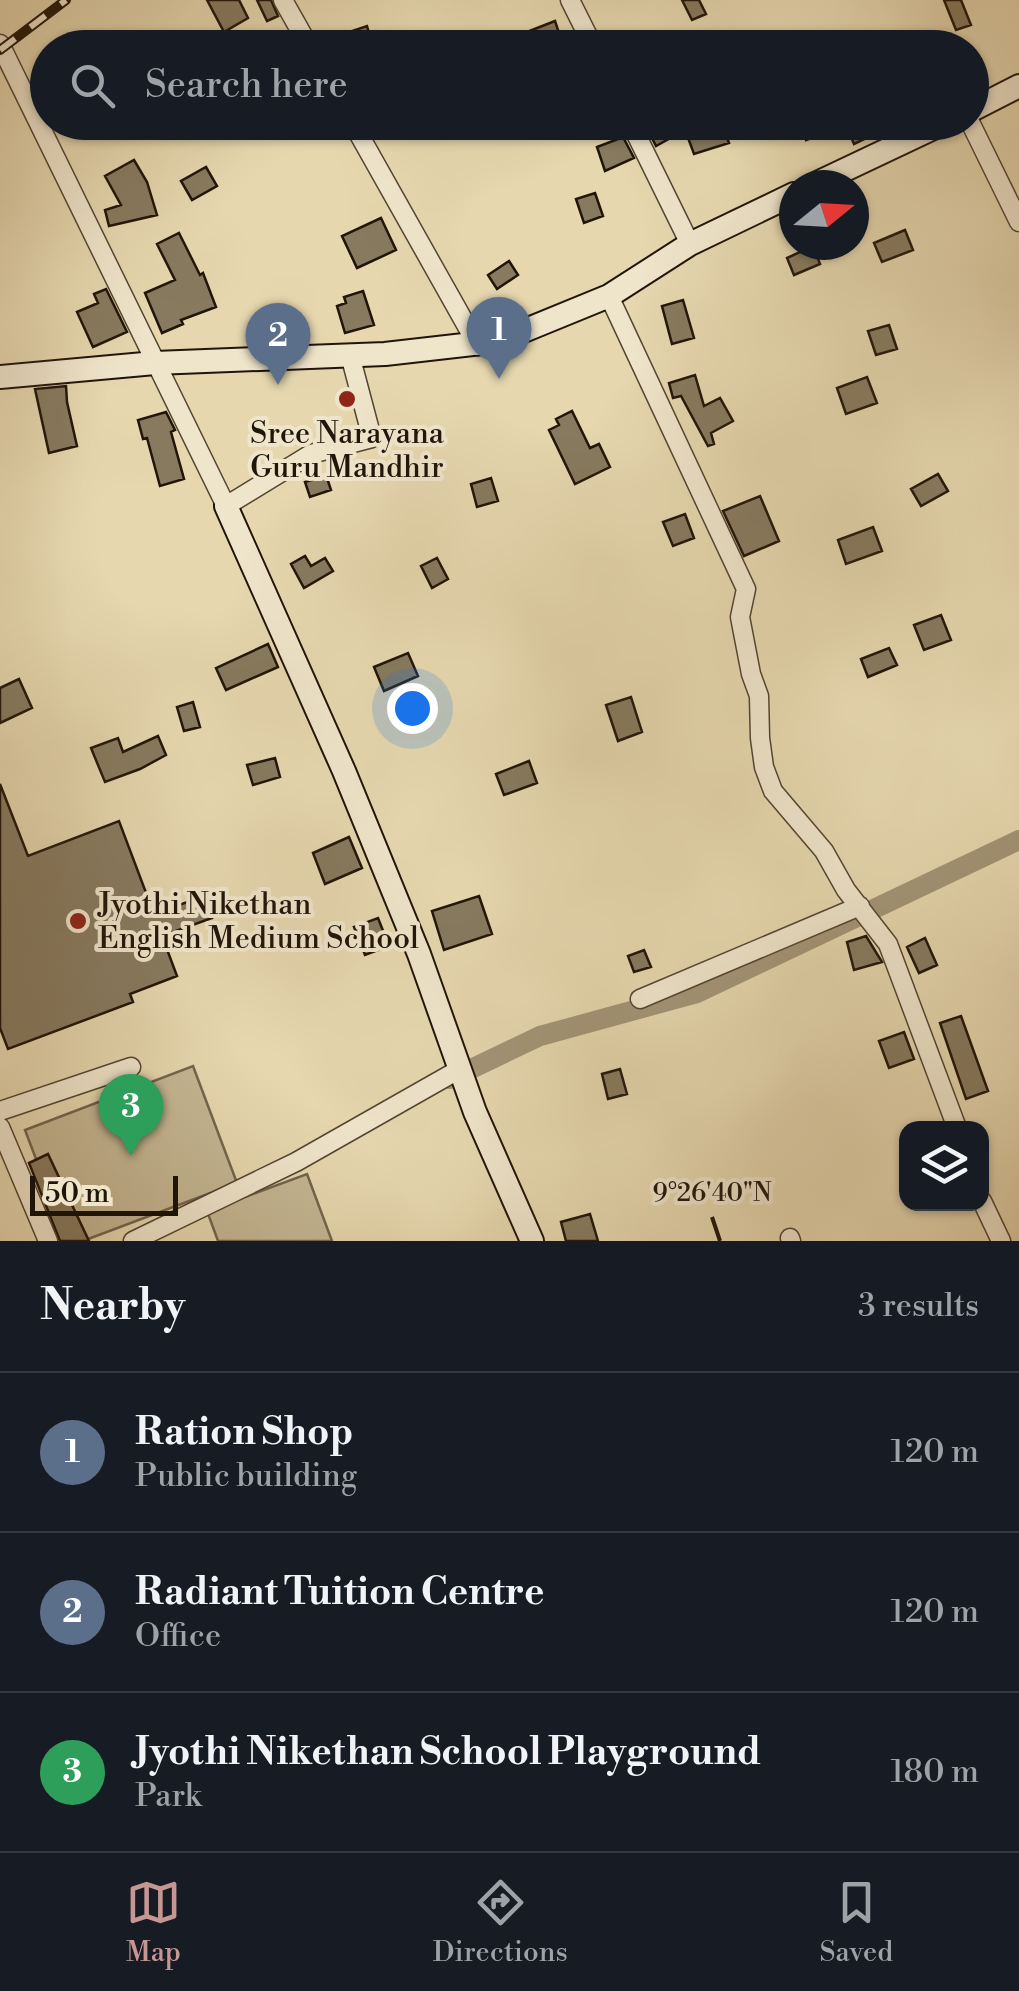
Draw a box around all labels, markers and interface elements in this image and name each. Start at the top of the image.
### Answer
search box [30,30,989,140]
icon: search [65,58,120,113]
text: Search here [145,62,348,109]
north arrow [779,170,869,260]
pin: 1 [466,296,532,379]
pin: 2 [246,302,310,385]
marker: Sree Narayana Guru Mandhir [336,388,358,410]
place label: Sree Narayana Guru Mandhir [250,415,445,487]
your location [387,683,438,734]
place label: Jyothi Nikethan English Medium School [97,886,419,958]
marker: Jyothi Nikethan English Medium School [67,910,89,932]
pin: 3 [98,1074,164,1156]
map controls [899,1121,989,1211]
button: layers [899,1121,989,1211]
scale bar [30,1171,178,1216]
text: 50 m [45,1176,109,1211]
text: 9°26'40"N [652,1178,772,1209]
text: Nearby [40,1280,185,1333]
text: 3 results [858,1286,979,1326]
text: Ration Shop [135,1409,353,1456]
text: 1 [65,1432,80,1472]
text: 120 m [890,1432,979,1472]
text: Public building [135,1456,357,1496]
text: Radiant Tuition Centre [135,1569,544,1616]
text: 2 [62,1592,83,1632]
text: 120 m [890,1592,979,1632]
text: Office [135,1616,221,1656]
text: Jyothi Nikethan School Playground [135,1729,761,1776]
text: 3 [63,1752,82,1792]
text: 180 m [890,1752,979,1792]
text: Park [135,1776,202,1816]
tab: Map [126,1875,181,1970]
tab: Directions [433,1875,568,1970]
tab: Saved [820,1875,893,1970]

